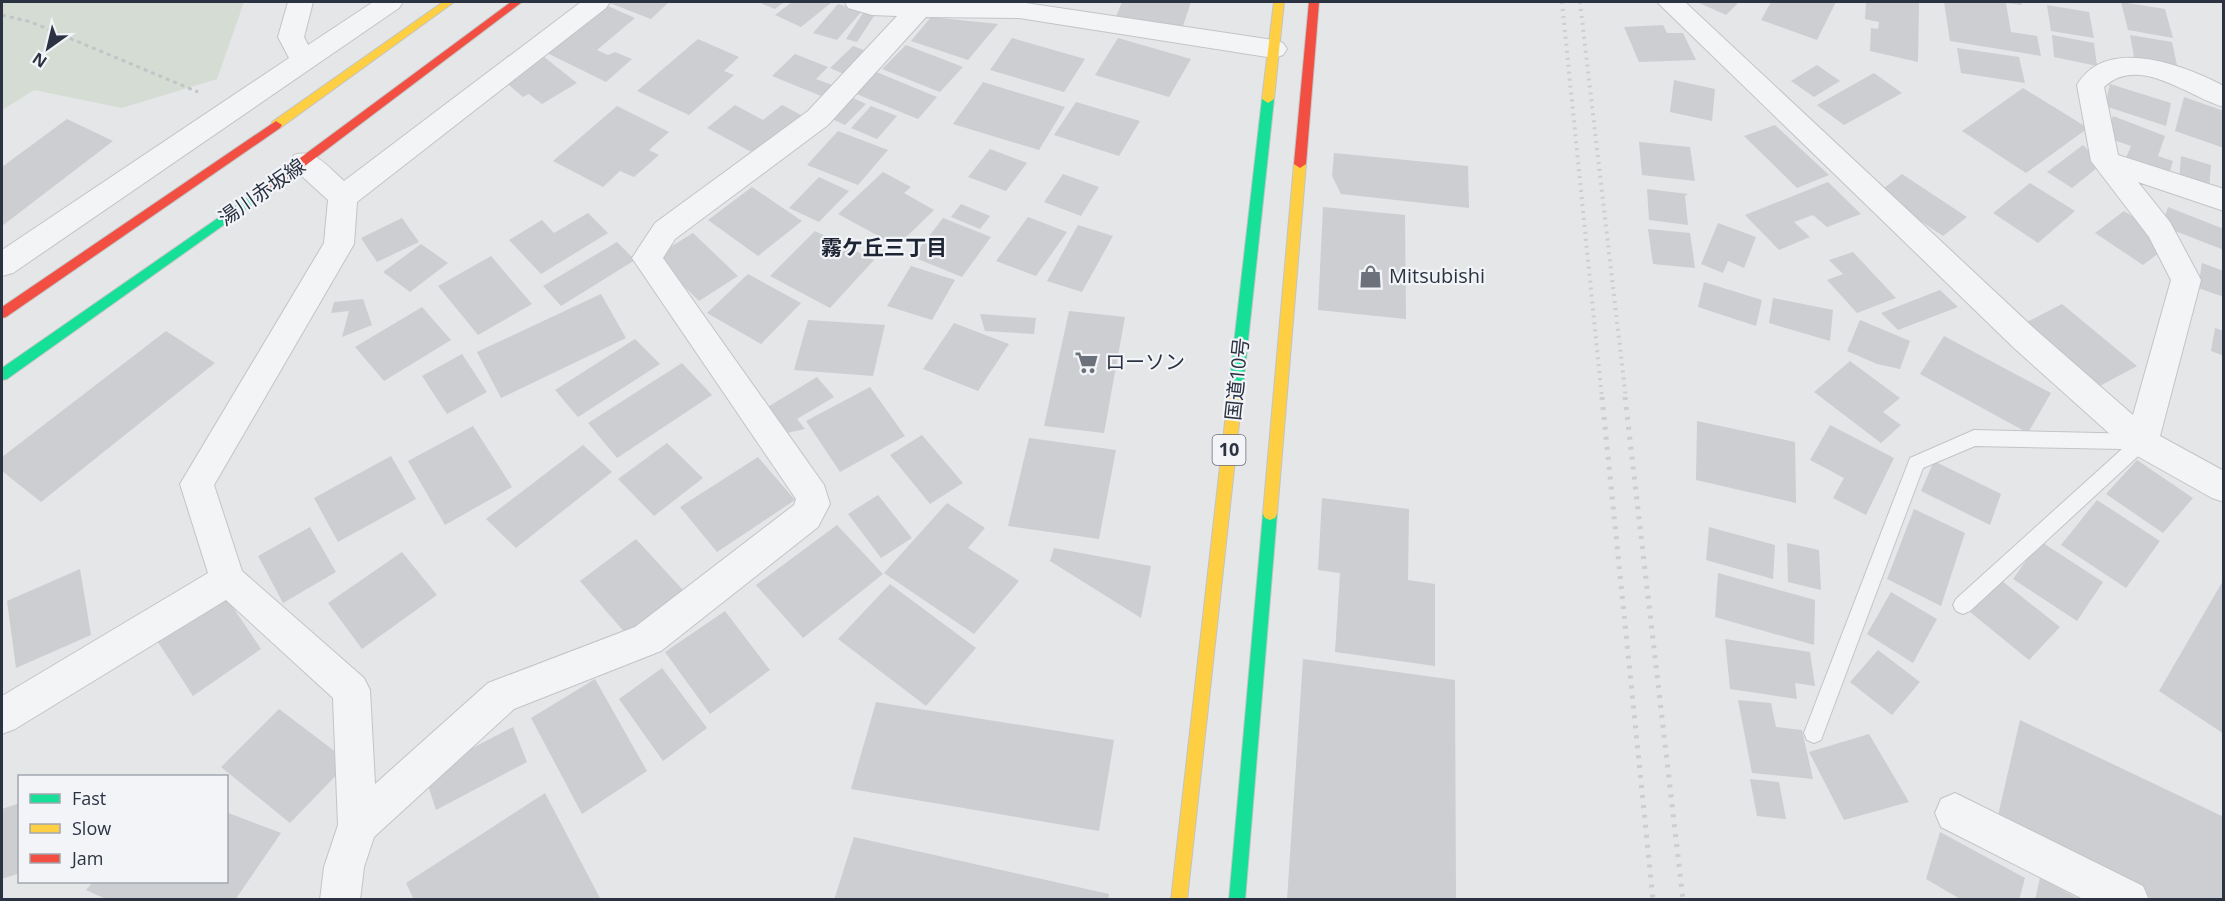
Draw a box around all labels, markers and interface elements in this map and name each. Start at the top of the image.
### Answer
north arrow [18,18,78,78]
text: N [28,48,51,73]
street label: 湯川赤坂線 [213,152,310,231]
district label: 霧ケ丘三丁目 [821,233,947,261]
place label: Mitsubishi [1389,262,1485,289]
shop icon: Mitsubishi [1358,263,1384,289]
street label: 国道10号 [1219,336,1254,422]
place label: ローソン [1105,348,1185,375]
supermarket icon: ローソン [1074,349,1100,375]
road number: 10 [1212,435,1246,465]
legend [18,775,228,883]
text: Fast [72,786,106,810]
text: Slow [72,816,111,840]
text: Jam [70,846,104,870]

